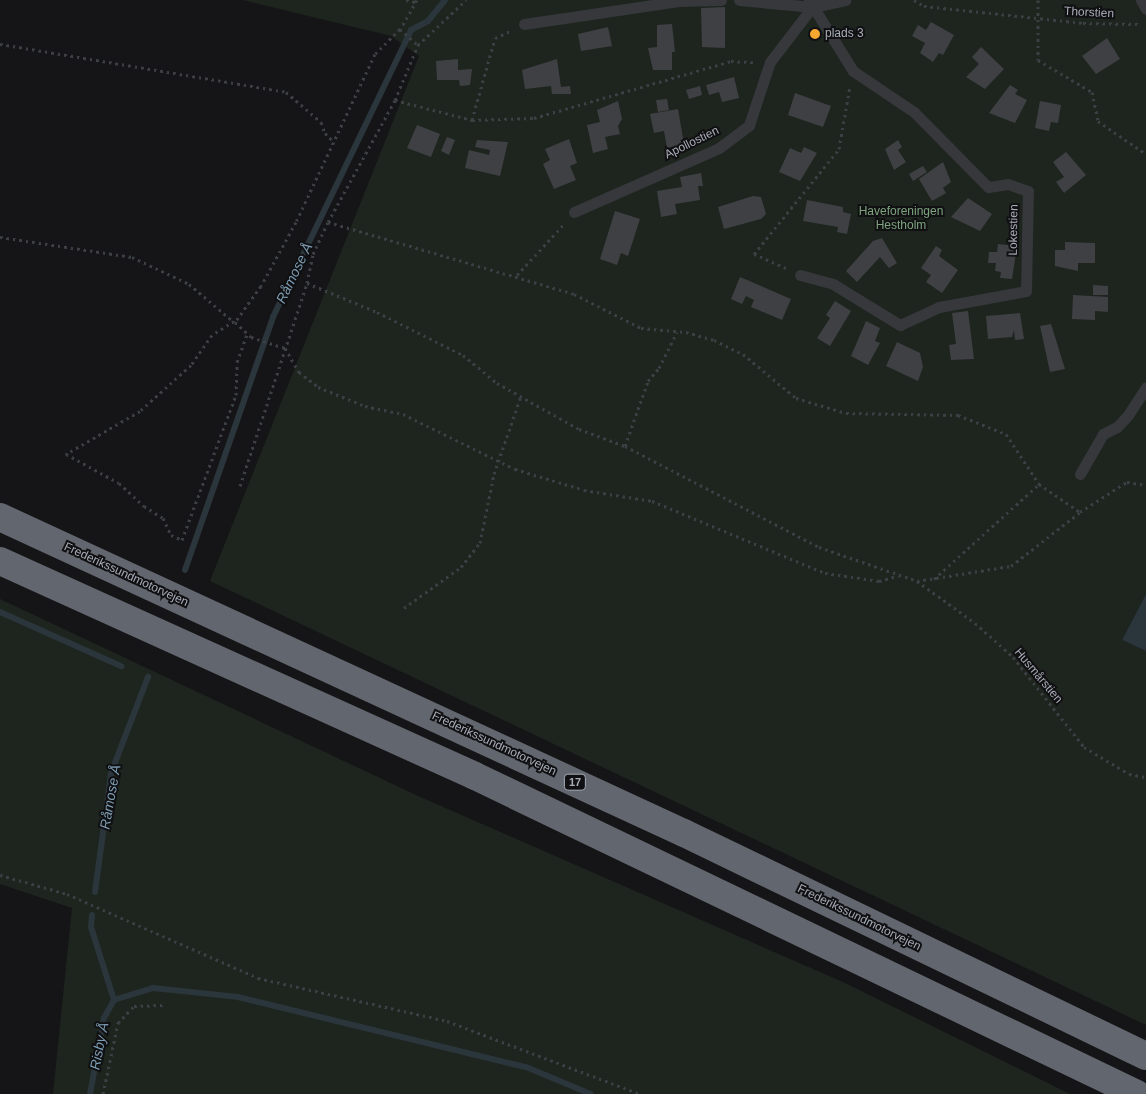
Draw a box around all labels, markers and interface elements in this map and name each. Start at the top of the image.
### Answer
street label: Thorstien [1064,5,1114,21]
place label: plads 3 [825,27,864,41]
marker: plads 3 [809,28,821,40]
street label: Apollostien [662,124,722,162]
street label: Lokestien [1006,204,1022,256]
park label: Haveforeningen Hestholm [859,205,943,233]
water label: Råmose Å [272,240,316,306]
street label: Frederikssundmotorvejen [62,540,190,610]
street label: Husmårstien [1011,646,1065,706]
street label: Frederikssundmotorvejen [430,709,558,779]
water label: Råmose Å [96,763,124,831]
road number: 17 [564,774,586,790]
street label: Frederikssundmotorvejen [795,882,923,954]
water label: Risby Å [86,1021,112,1071]

